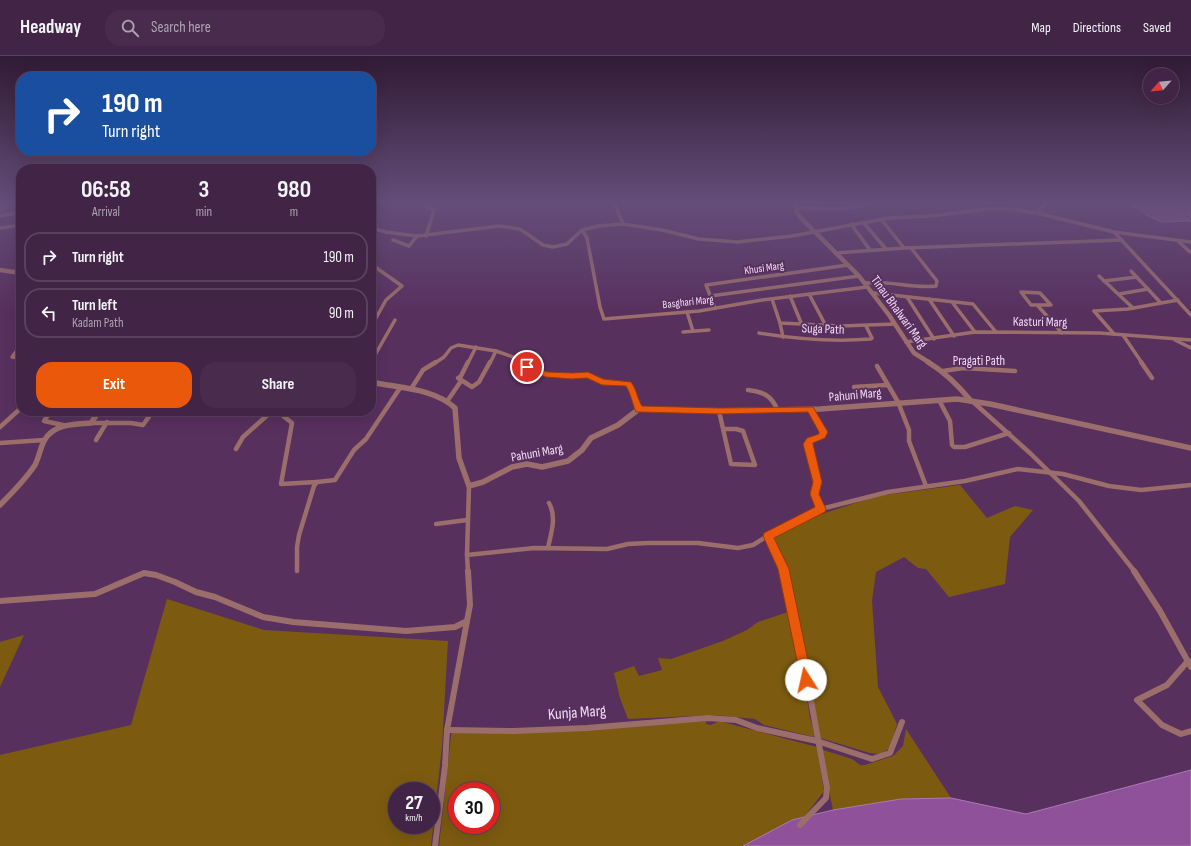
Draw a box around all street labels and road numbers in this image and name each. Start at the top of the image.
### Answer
street label: Khusi Marg [743,259,785,277]
street label: Tinau Bhalwari Marg [867,272,931,352]
street label: Basghari Marg [662,293,715,311]
street label: Kasturi Marg [1013,314,1067,330]
street label: Suga Path [801,320,845,338]
street label: Pragati Path [953,353,1005,369]
street label: Pahuni Marg [828,385,882,405]
street label: Pahuni Marg [510,441,564,465]
street label: Kunja Marg [547,701,607,725]

